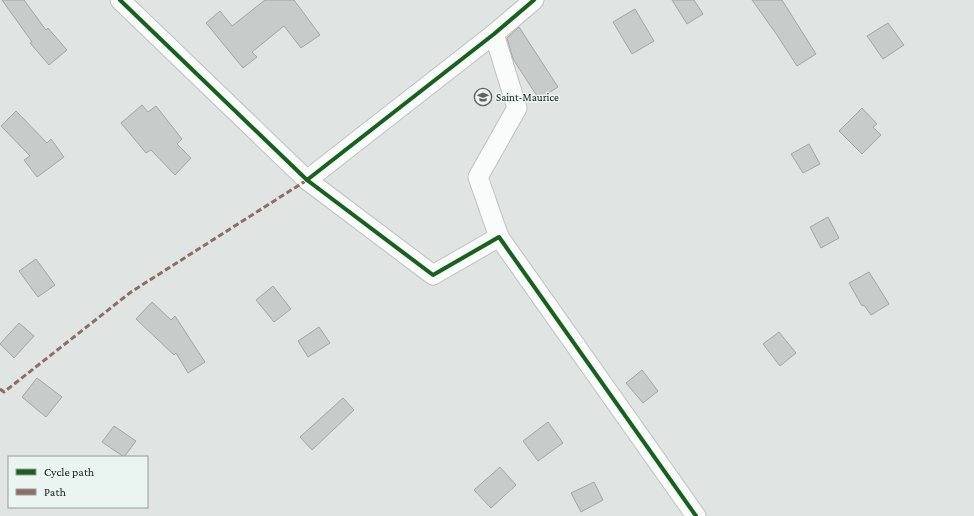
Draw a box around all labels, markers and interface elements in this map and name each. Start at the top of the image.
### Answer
school or university icon: Saint-Maurice [473,87,493,107]
place label: Saint-Maurice [496,91,559,103]
legend [8,456,148,508]
text: Cycle path [44,465,95,479]
text: Path [44,485,66,499]

